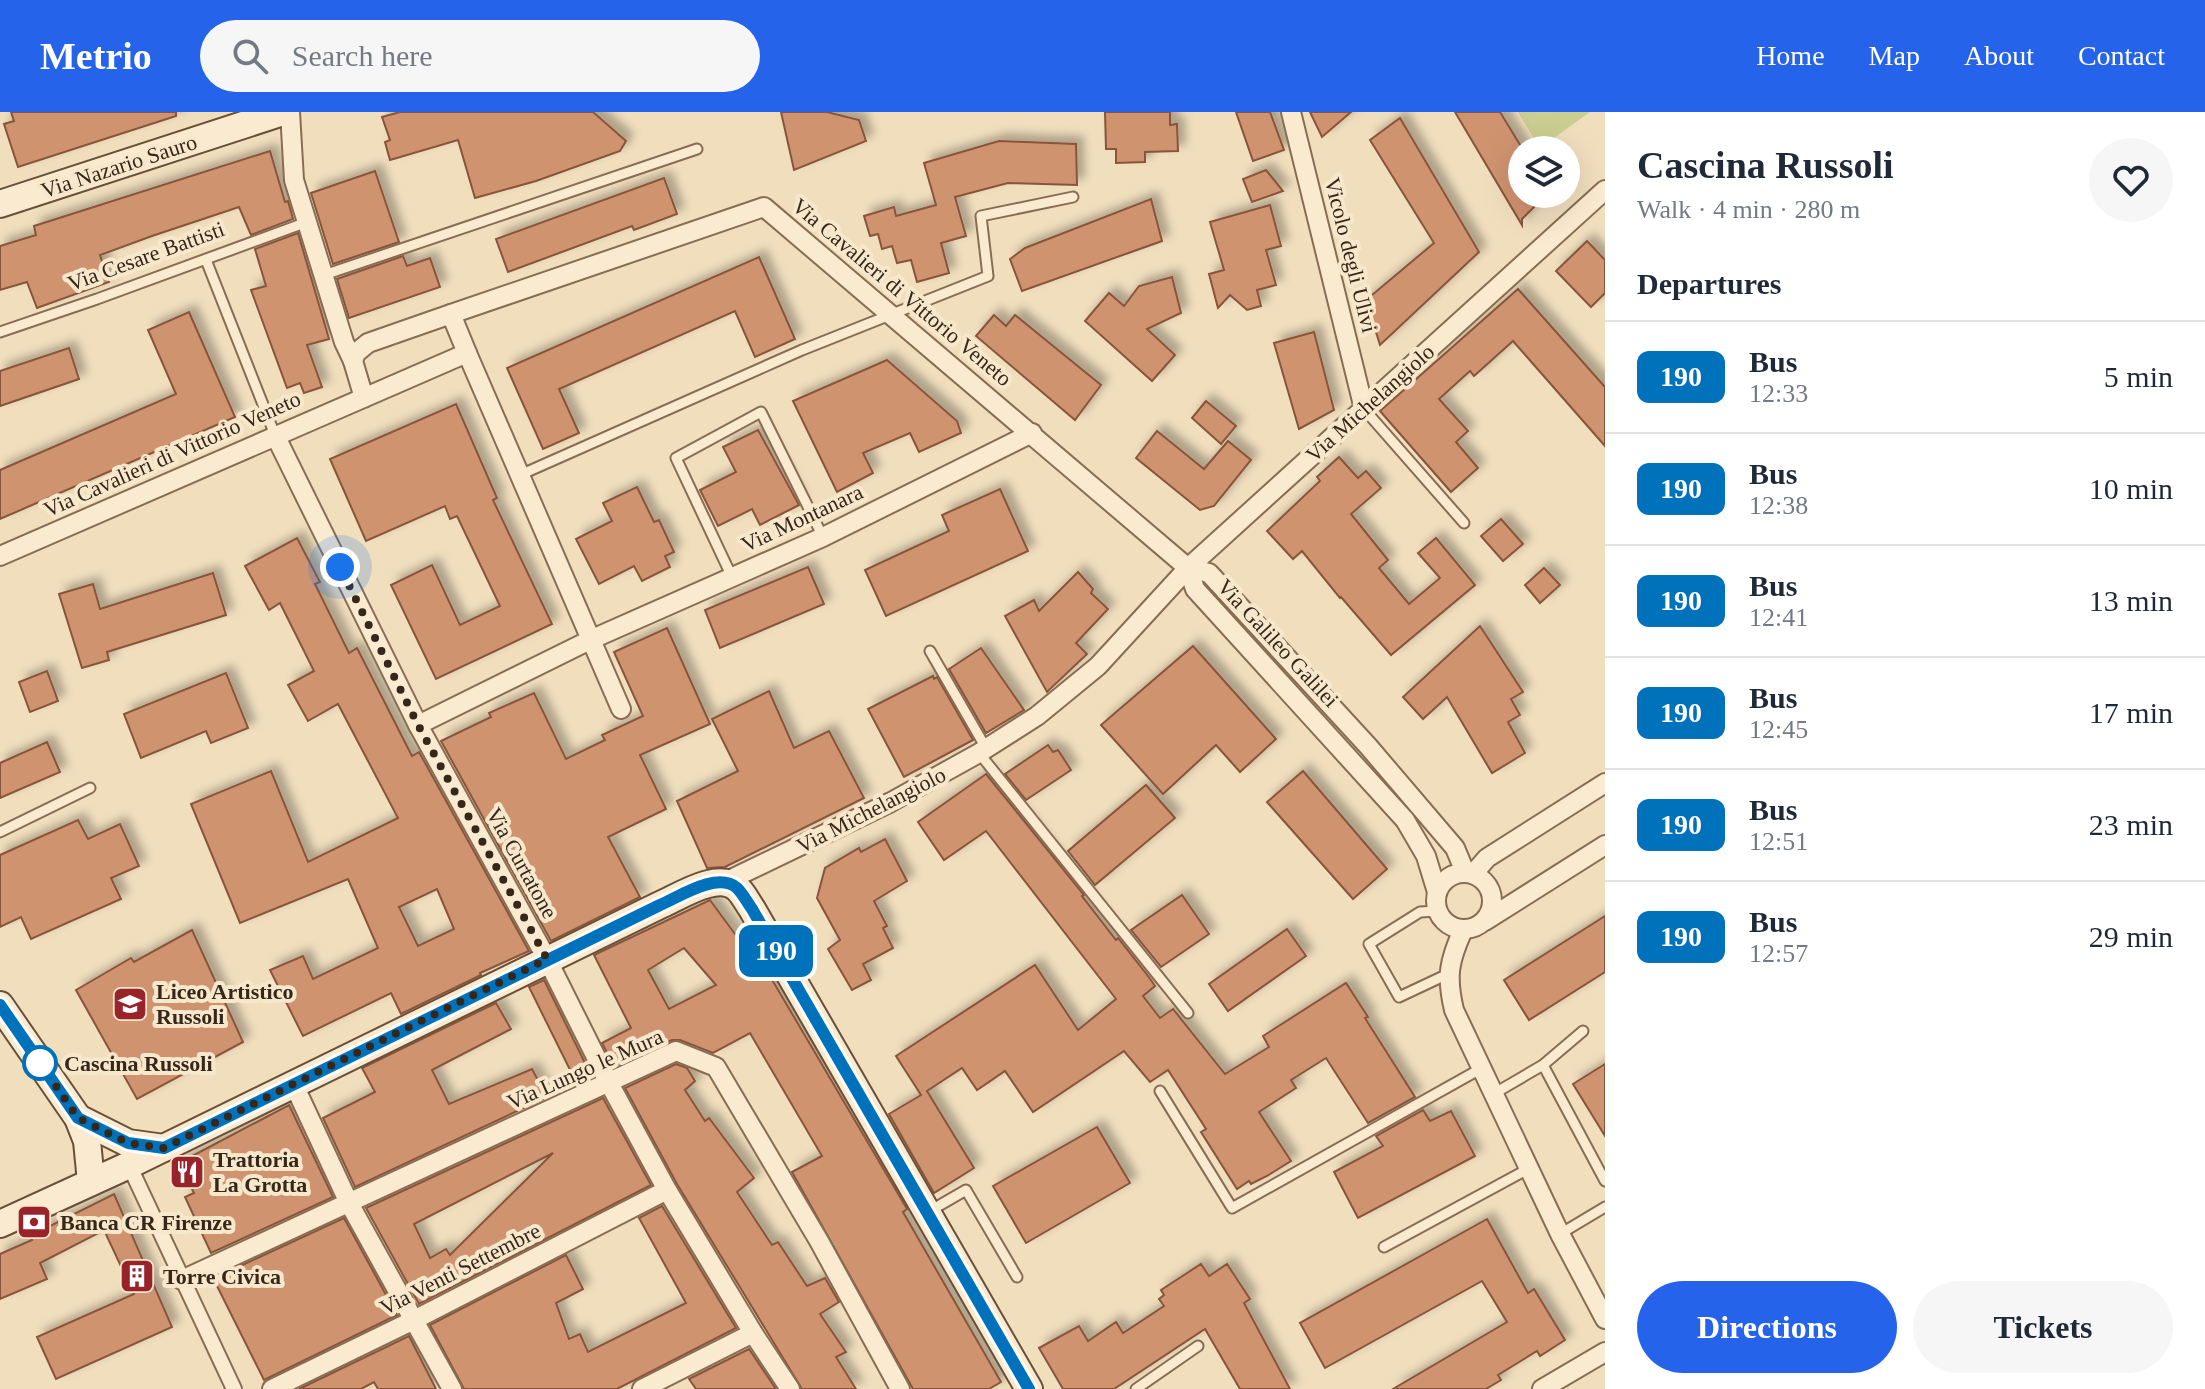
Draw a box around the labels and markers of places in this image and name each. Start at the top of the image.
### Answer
place label: Liceo Artistico Russoli [156,979,293,1029]
school or university icon: Liceo Artistico Russoli [111,985,149,1023]
marker: Cascina Russoli [23,1046,57,1080]
place label: Cascina Russoli [64,1051,213,1076]
place label: Trattoria La Grotta [213,1147,307,1197]
restaurant icon: Trattoria La Grotta [168,1153,206,1191]
bank icon: Banca CR Firenze [15,1203,53,1241]
place label: Banca CR Firenze [60,1210,232,1235]
building icon: Torre Civica [118,1257,156,1295]
place label: Torre Civica [163,1264,281,1289]

